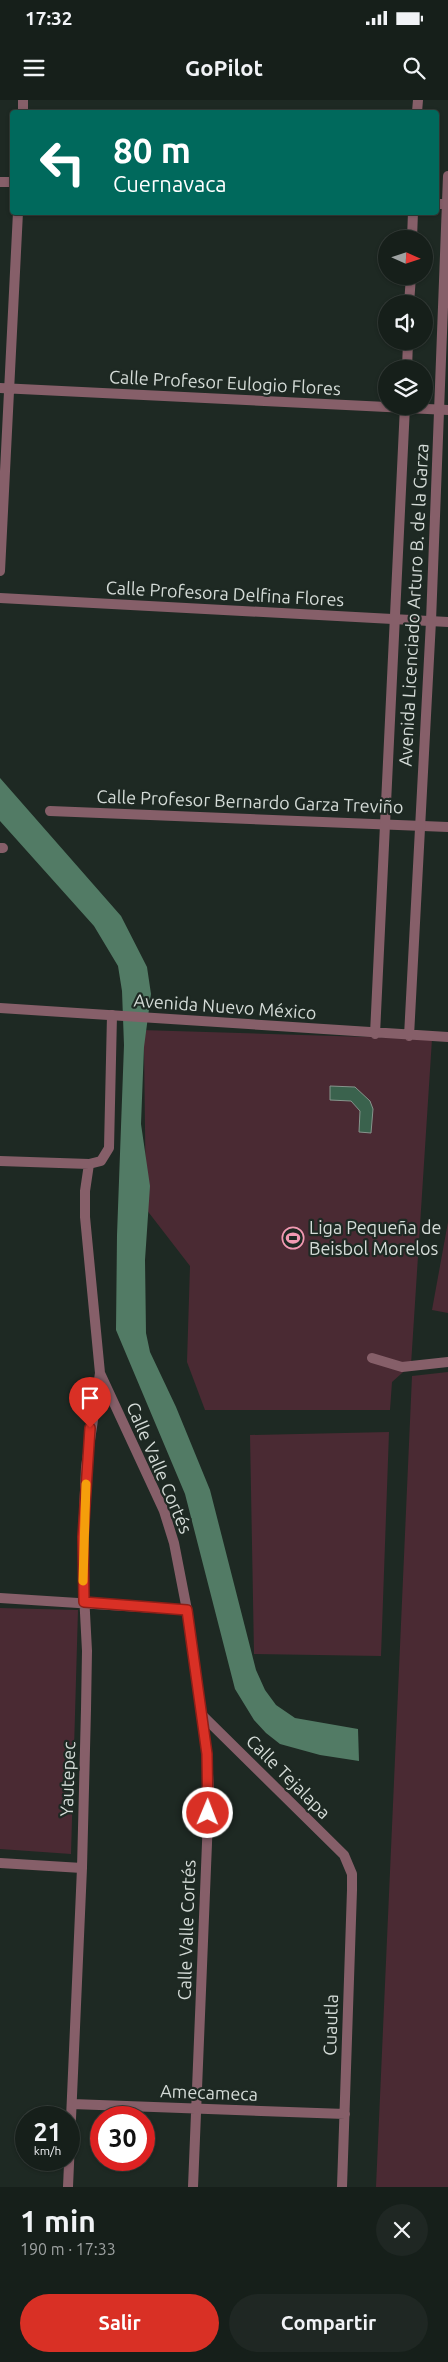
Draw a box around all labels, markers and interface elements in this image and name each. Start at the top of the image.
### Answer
text: 17:32 [25,7,73,29]
icon: menu [20,54,48,82]
icon: search [400,54,428,82]
text: GoPilot [185,55,263,80]
icon: left [30,130,95,195]
text: 80 m [113,130,191,170]
text: Cuernavaca [113,171,227,196]
north arrow [378,230,432,285]
map controls [378,230,433,415]
button: sound [378,295,433,350]
button: layers [378,360,433,415]
street label: Calle Profesor Eulogio Flores [109,366,342,398]
street label: Avenida Licenciado Arturo B. de la Garza [395,443,431,767]
street label: Calle Profesora Delfina Flores [105,577,345,609]
street label: Calle Profesor Bernardo Garza Treviño [96,786,404,816]
street label: Avenida Nuevo México [133,990,317,1022]
place label: Liga Pequeña de Beisbol Morelos [309,1217,441,1258]
sports icon: Liga Pequeña de Beisbol Morelos [281,1226,305,1250]
pin [69,1377,111,1428]
icon: arrive [76,1384,104,1412]
street label: Calle Valle Cortés [123,1399,197,1536]
street label: Calle Tejalapa [243,1730,335,1822]
street label: Yautepec [56,1741,78,1817]
position arrow [181,1786,233,1838]
street label: Calle Valle Cortés [174,1859,198,2001]
street label: Cuautla [319,1994,341,2056]
street label: Amecameca [160,2080,258,2104]
speed limit sign: 30 [90,2106,155,2171]
text: 21 [33,2118,62,2146]
text: km/h [34,2144,61,2157]
text: 1 min [20,2204,96,2238]
button: close [376,2204,428,2256]
text: 190 m · 17:33 [20,2240,116,2258]
button: Salir [20,2294,219,2352]
button: Compartir [229,2294,428,2352]

